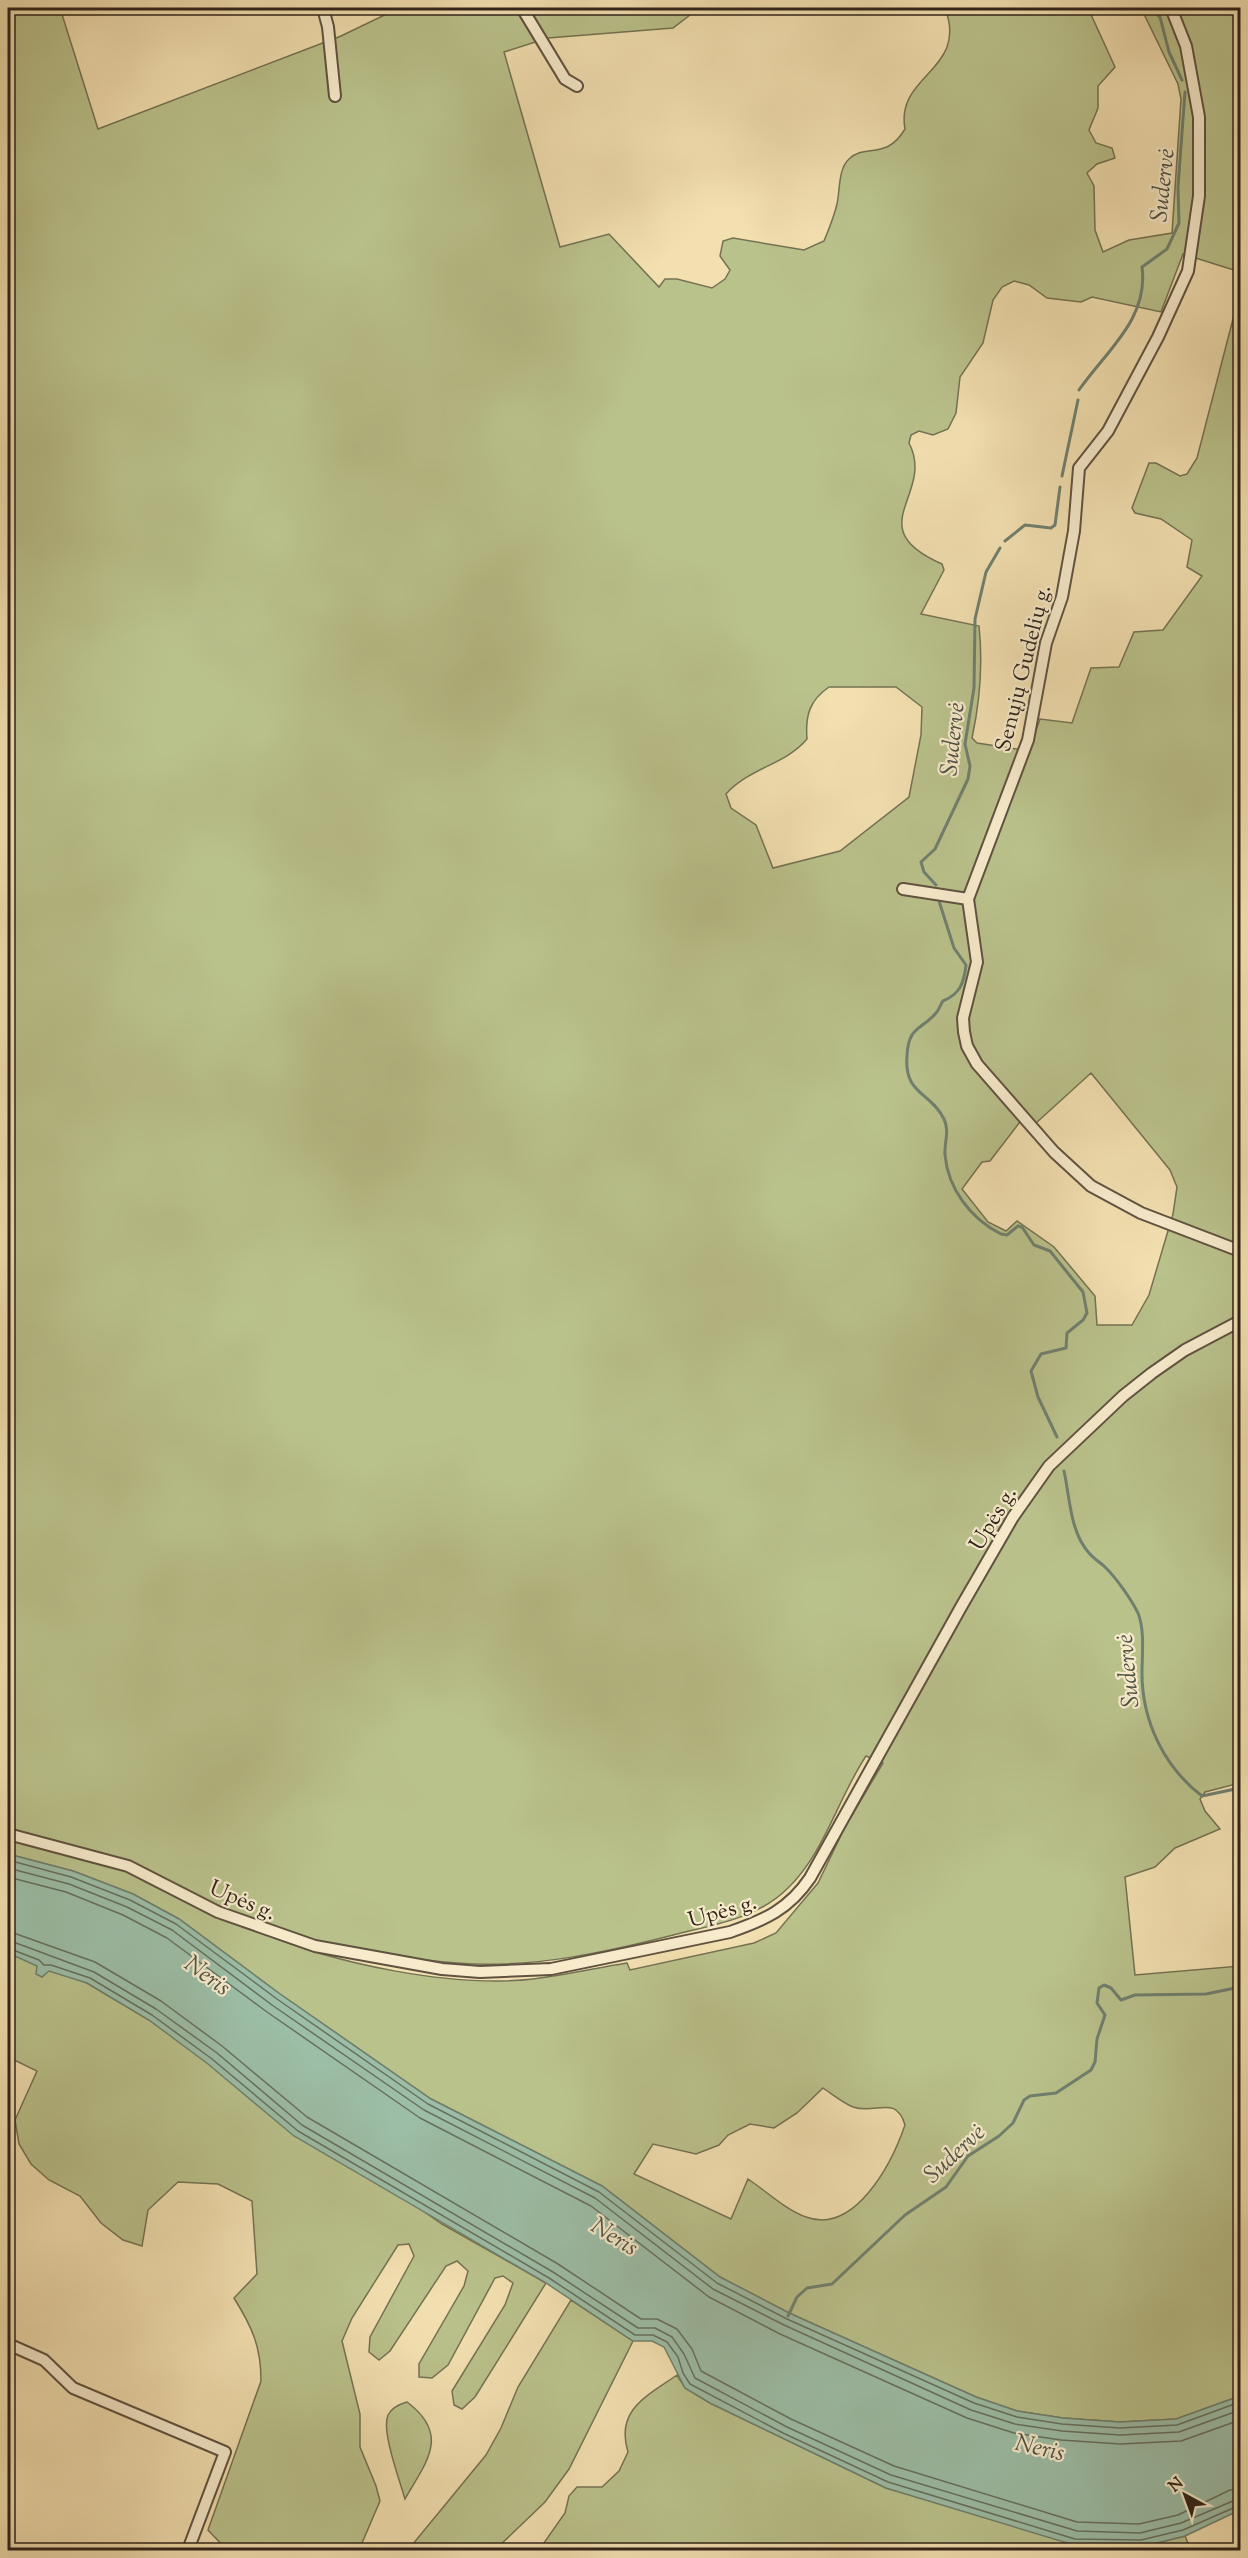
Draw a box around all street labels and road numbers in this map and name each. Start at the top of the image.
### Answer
street label: Senųjų Gudelių g. [989,582,1061,756]
street label: Upės g. [963,1481,1026,1558]
street label: Upės g. [203,1873,280,1930]
street label: Upės g. [685,1888,761,1938]

